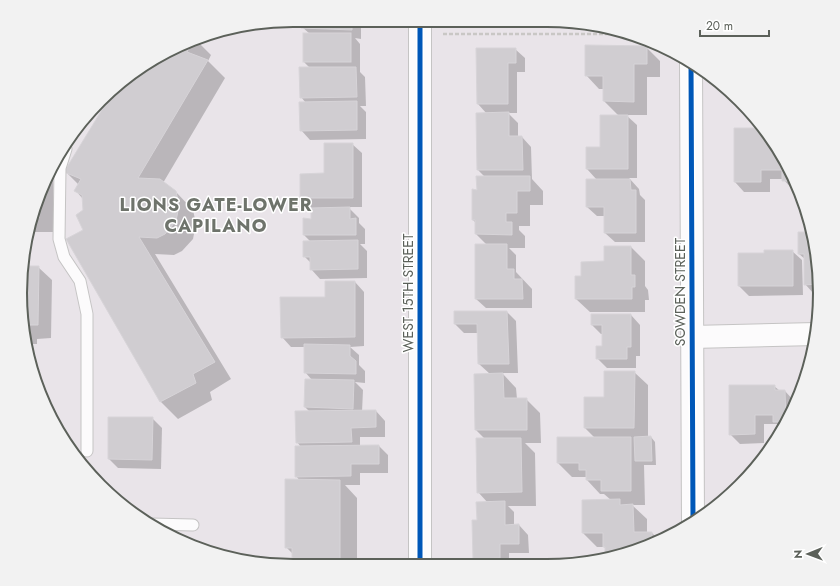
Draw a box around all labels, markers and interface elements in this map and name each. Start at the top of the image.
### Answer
scale bar [700,12,769,38]
text: 20 m [706,17,733,35]
district label: LIONS GATE-LOWER CAPILANO [120,192,312,239]
street label: WEST 15TH STREET [398,233,418,352]
street label: SOWDEN STREET [670,237,690,346]
north arrow [788,534,828,574]
text: N [790,550,806,559]

